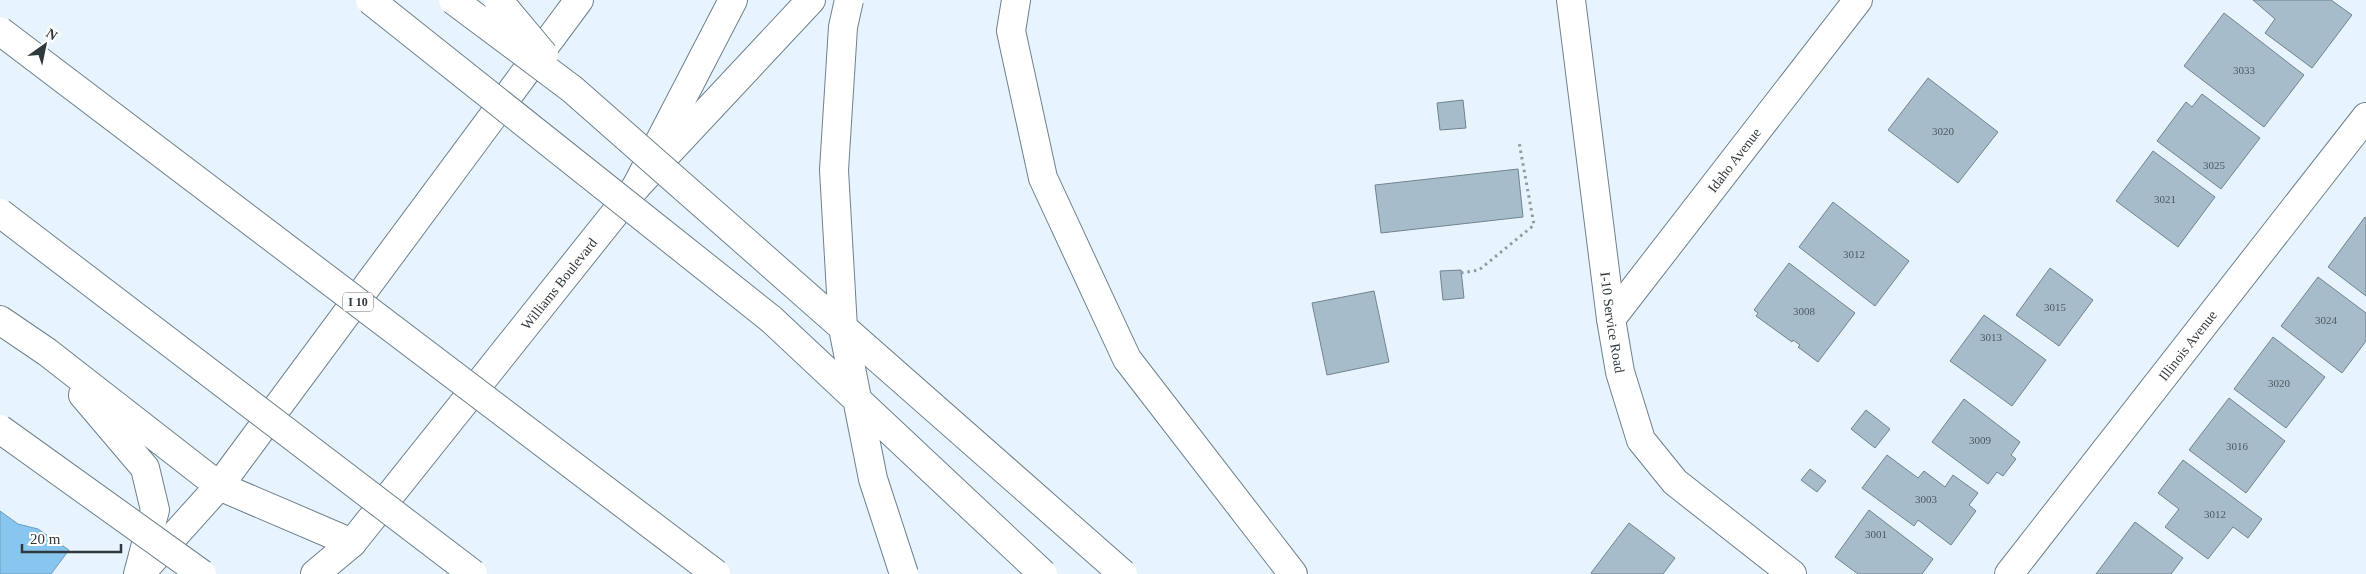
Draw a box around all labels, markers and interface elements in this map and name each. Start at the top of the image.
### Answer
north arrow [20,20,70,70]
text: N [43,25,60,44]
house number: 3033 [2233,64,2256,76]
street label: Idaho Avenue [1705,125,1764,195]
house number: 3020 [1932,125,1955,137]
house number: 3025 [2203,159,2226,171]
house number: 3021 [2154,193,2176,205]
street label: Williams Boulevard [518,235,600,332]
house number: 3012 [1843,248,1865,260]
street label: I-10 Service Road [1598,271,1628,374]
road number: I 10 [343,292,373,312]
house number: 3015 [2044,301,2067,313]
house number: 3008 [1793,305,1816,317]
street label: Illinois Avenue [2155,307,2220,384]
house number: 3024 [2315,314,2338,326]
house number: 3013 [1980,331,2003,343]
house number: 3020 [2268,377,2291,389]
house number: 3009 [1969,434,1992,446]
house number: 3016 [2226,440,2249,452]
house number: 3003 [1915,493,1938,505]
house number: 3012 [2204,508,2226,520]
scale bar [22,522,121,554]
house number: 3001 [1865,528,1887,540]
text: 20 m [30,531,61,547]

